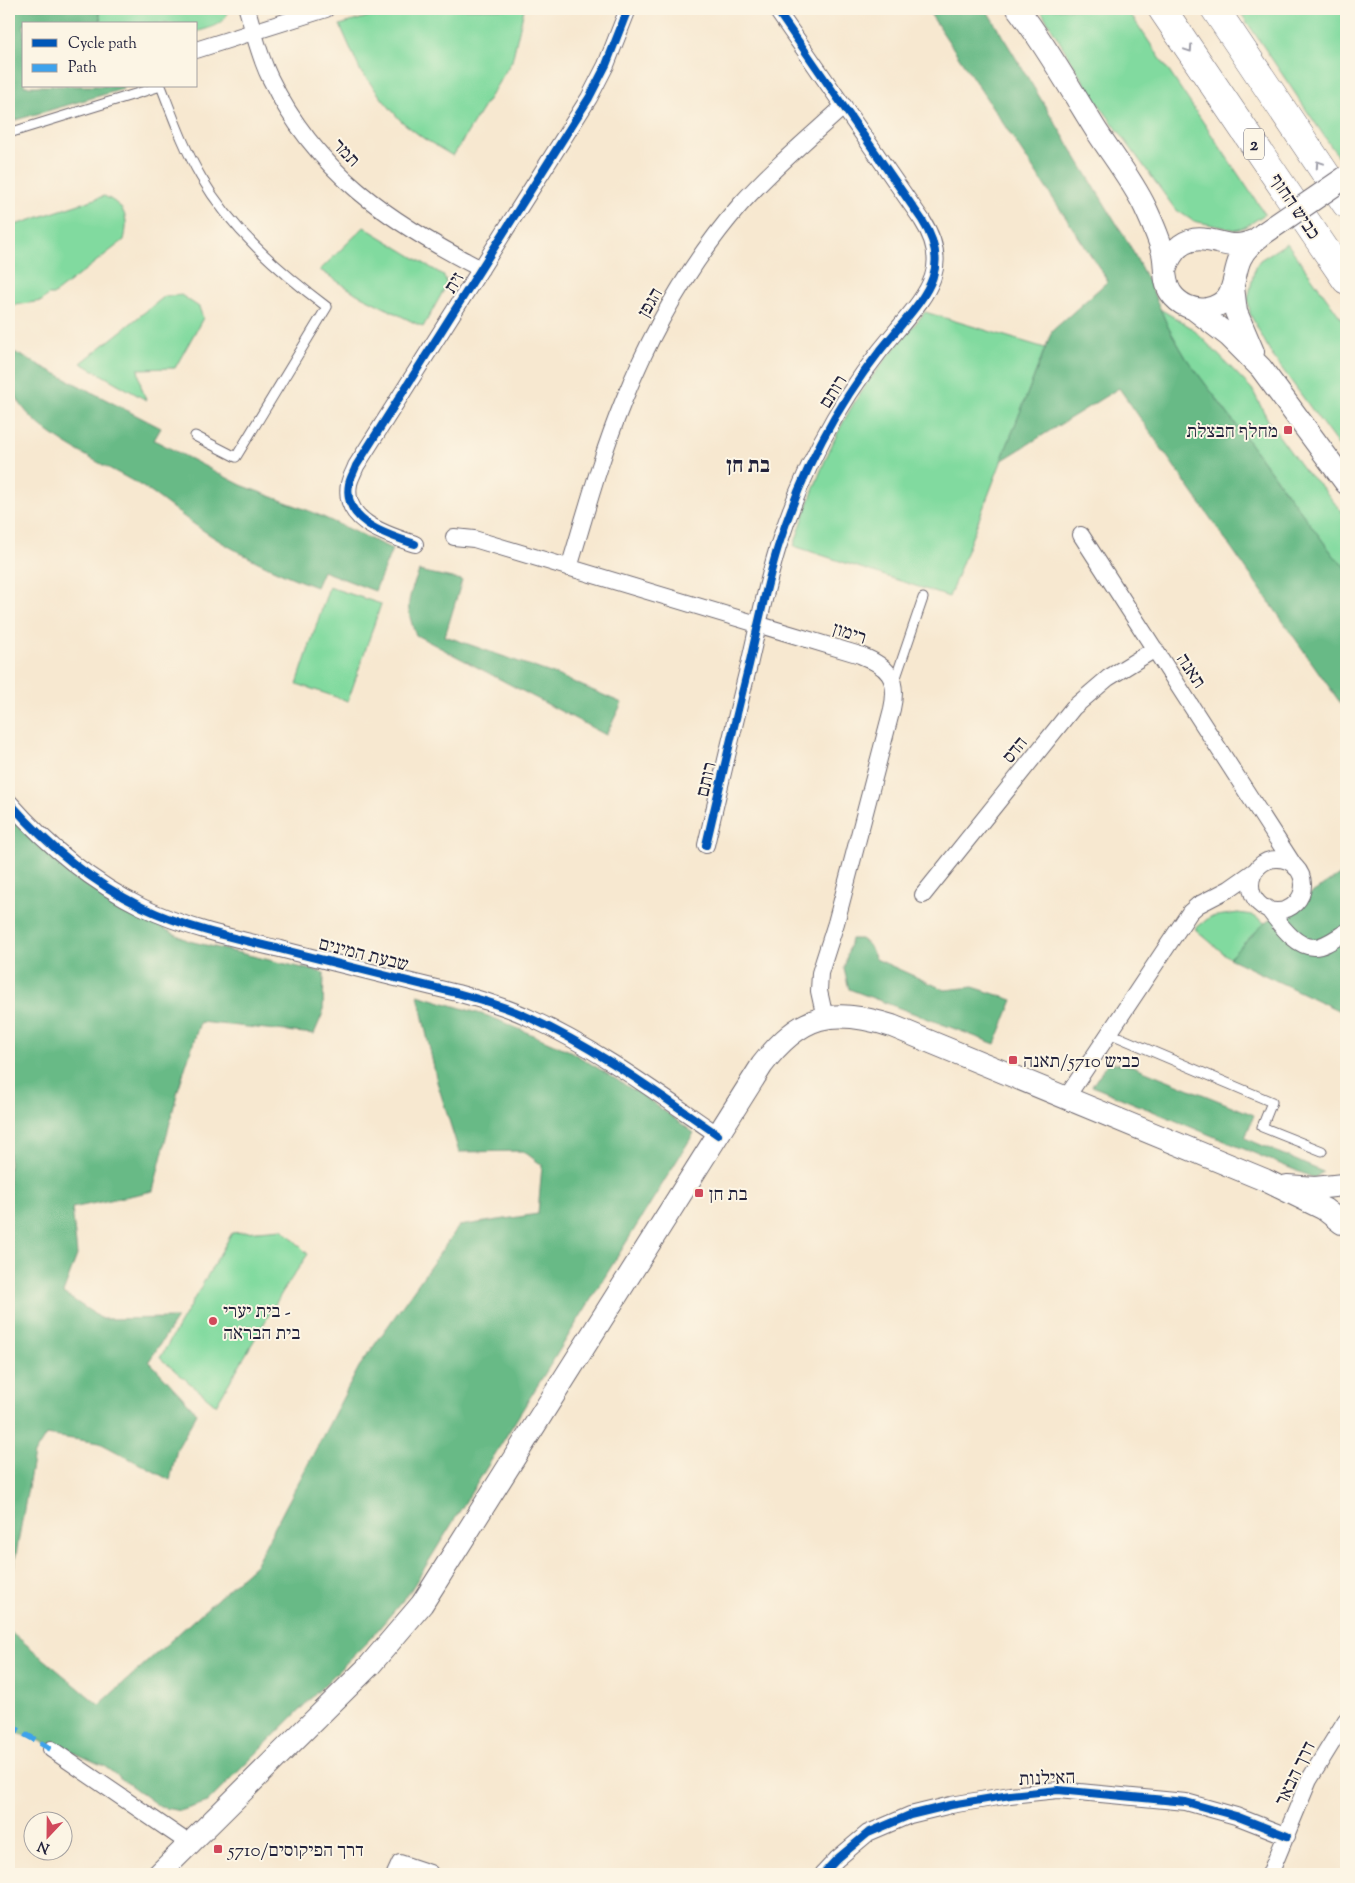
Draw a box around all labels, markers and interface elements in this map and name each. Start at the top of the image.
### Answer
legend [22,22,198,88]
text: Cycle path [68,34,137,55]
one-way arrow [1183,43,1192,53]
text: Path [68,58,97,79]
road number: 2 [1244,128,1264,160]
street label: תמר [325,134,365,174]
one-way arrow [1316,160,1325,169]
street label: כביש החוף [1262,169,1326,246]
street label: זית [438,267,472,299]
street label: הגפן [632,283,670,323]
street label: רותם [813,370,855,414]
place label: מחלף חבצלת [1187,419,1278,446]
marker: מחלף חבצלת [1282,424,1294,436]
district label: בת חן [726,452,770,482]
street label: רימון [829,616,870,652]
street label: תאנה [1168,648,1211,694]
street label: הדס [997,731,1035,770]
street label: רותם [690,759,725,800]
street label: שבעת המינים [316,931,411,980]
place label: כביש 5710/תאנה [1023,1049,1140,1076]
marker: כביש 5710/תאנה [1007,1054,1019,1066]
place label: בת חן [709,1182,748,1209]
marker: בת חן [693,1187,705,1199]
place label: בית יערי - בית הבראה [223,1299,300,1348]
marker: בית יערי - בית הבראה [207,1315,219,1327]
street label: דרך הבאר [1269,1737,1323,1811]
street label: האילנות [1018,1765,1076,1794]
north arrow [22,1810,72,1860]
text: N [35,1835,53,1858]
place label: 5710/דרך הפיקוסים [227,1838,364,1865]
marker: 5710/דרך הפיקוסים [212,1843,224,1855]

